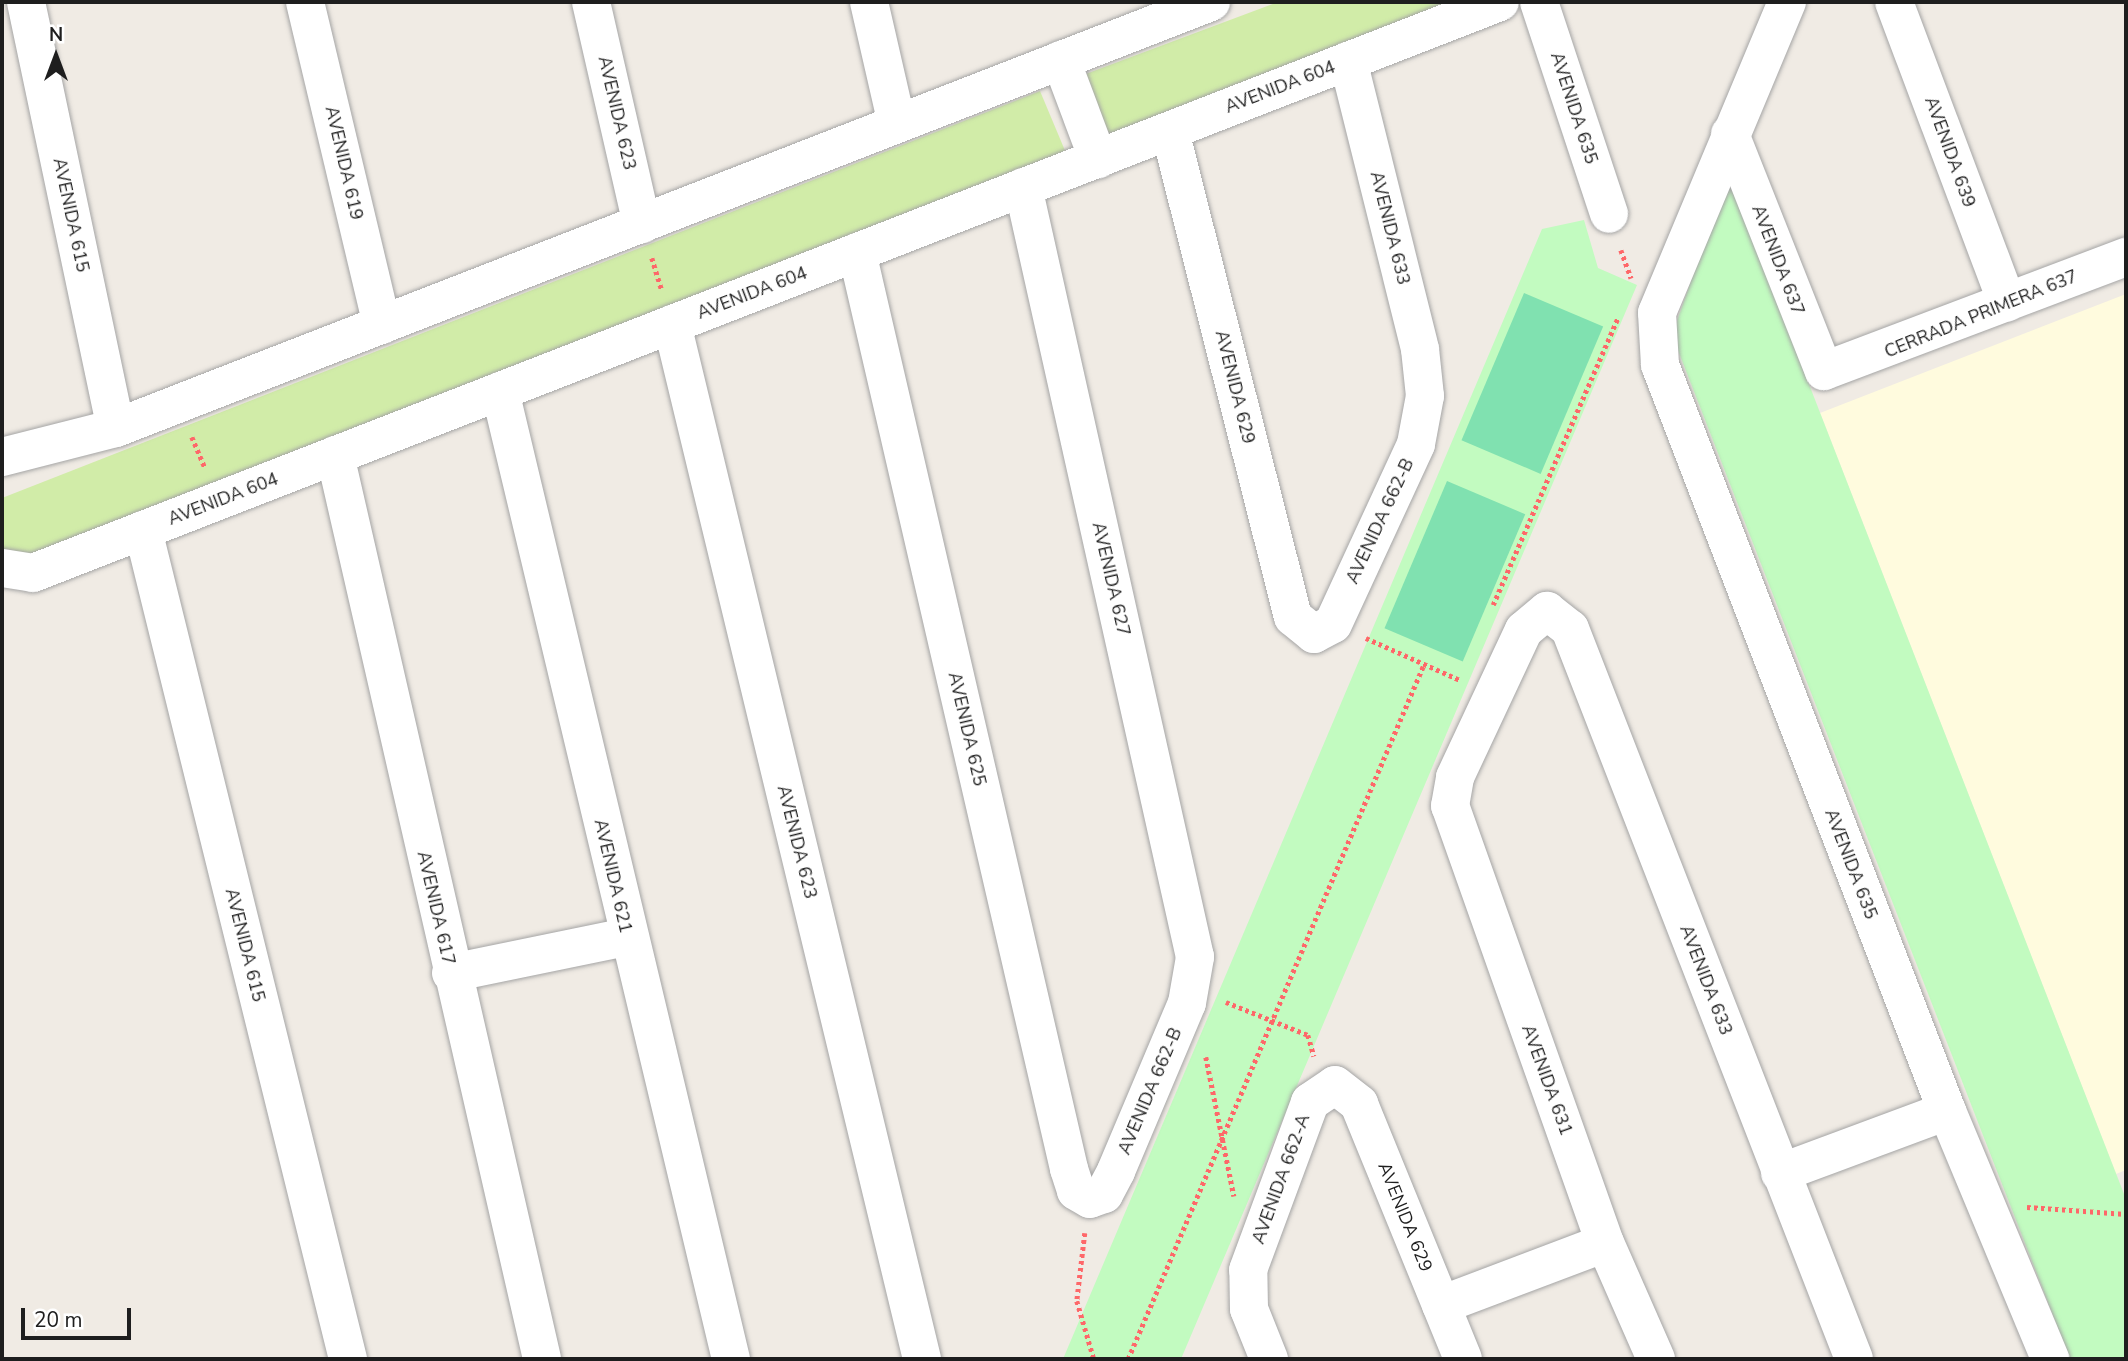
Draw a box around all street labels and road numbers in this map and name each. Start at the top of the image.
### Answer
street label: AVENIDA 635 [1546,49,1602,167]
street label: AVENIDA 623 [593,54,641,172]
street label: AVENIDA 604 [1222,56,1338,118]
street label: AVENIDA 639 [1920,94,1980,210]
street label: AVENIDA 619 [320,104,368,222]
street label: AVENIDA 615 [48,156,94,274]
street label: AVENIDA 633 [1365,169,1415,287]
street label: AVENIDA 637 [1747,202,1809,318]
street label: AVENIDA 604 [694,262,810,324]
street label: CERRADA PRIMERA 637 [1881,265,2081,363]
street label: AVENIDA 629 [1210,328,1260,446]
street label: AVENIDA 662-B [1341,455,1419,587]
street label: AVENIDA 604 [165,468,281,530]
street label: AVENIDA 627 [1087,520,1135,638]
street label: AVENIDA 625 [943,670,991,788]
street label: AVENIDA 623 [772,783,822,901]
street label: AVENIDA 635 [1820,806,1882,922]
street label: AVENIDA 621 [589,817,637,935]
street label: AVENIDA 617 [412,849,460,967]
street label: AVENIDA 615 [220,886,270,1004]
street label: AVENIDA 633 [1675,922,1737,1038]
street label: AVENIDA 631 [1517,1022,1577,1138]
street label: AVENIDA 662-B [1113,1024,1187,1158]
street label: AVENIDA 662-A [1247,1111,1315,1247]
street label: AVENIDA 629 [1373,1159,1437,1275]

